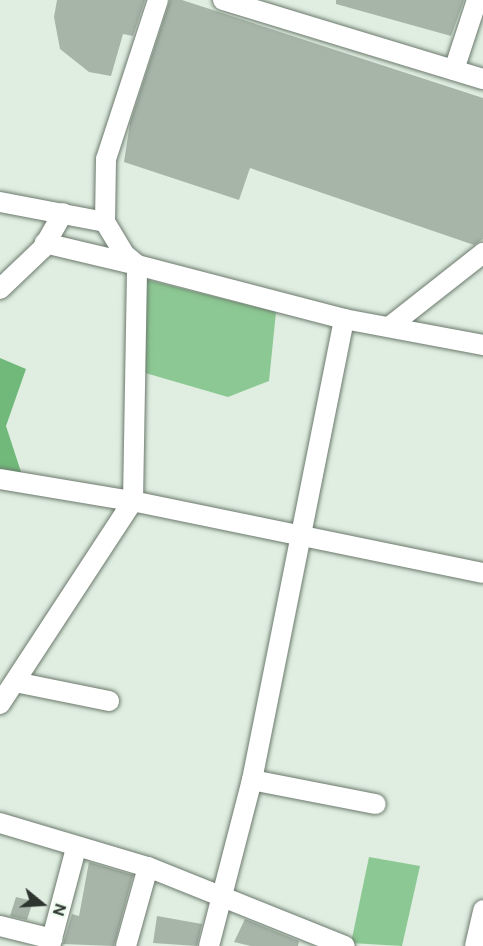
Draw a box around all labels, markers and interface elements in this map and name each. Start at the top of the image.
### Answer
north arrow [12,874,72,934]
text: N [48,901,71,919]

